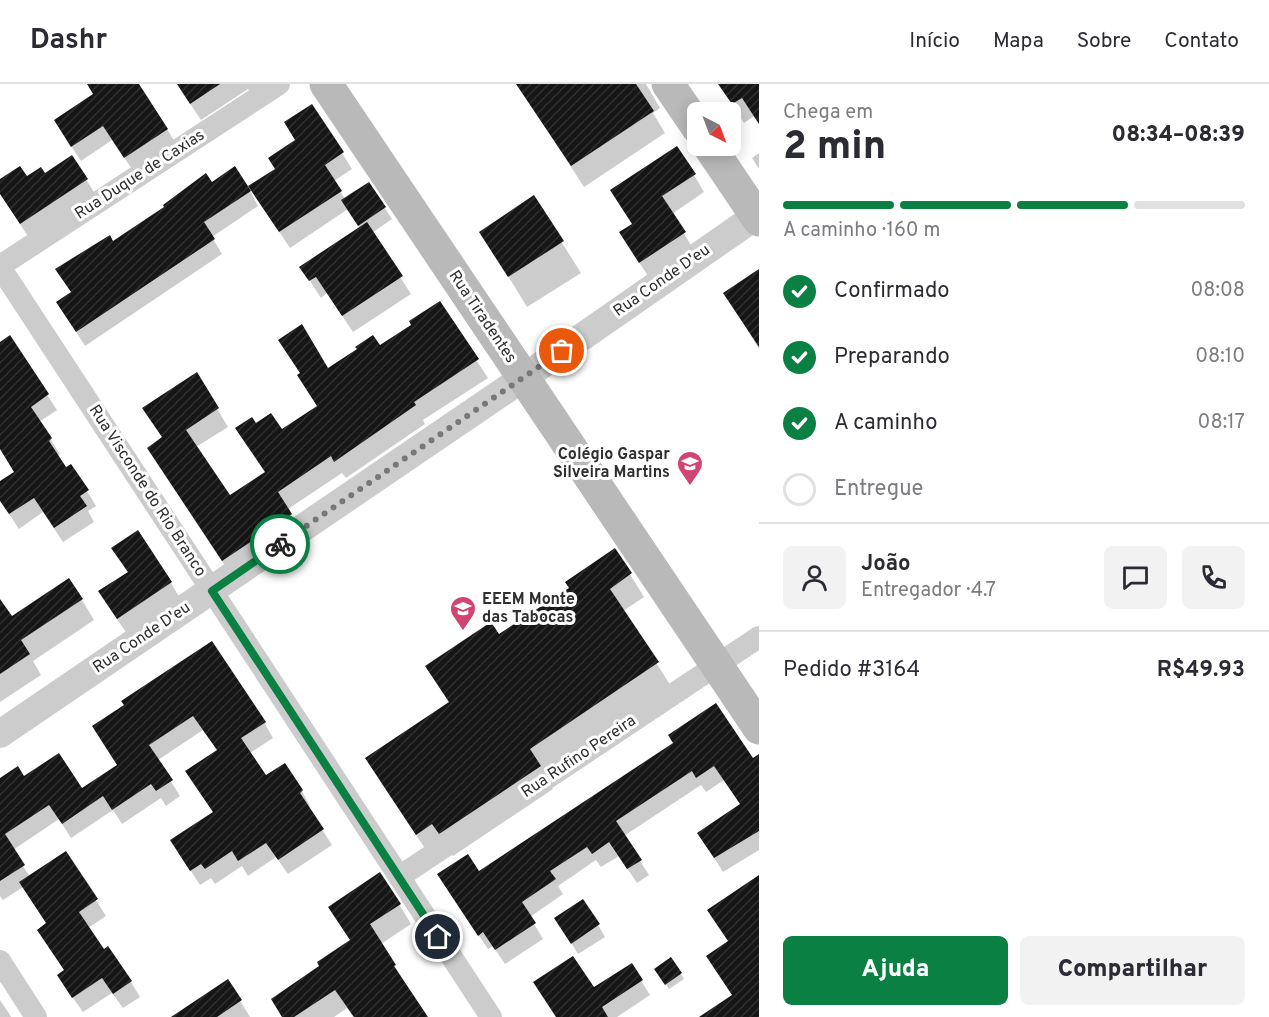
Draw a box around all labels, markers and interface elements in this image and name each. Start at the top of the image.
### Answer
text: Dashr [30,23,107,59]
text: Início [909,28,960,55]
text: Mapa [993,28,1044,55]
text: Sobre [1077,28,1131,55]
text: Contato [1164,28,1239,55]
text: Chega em [783,100,873,126]
north arrow [687,102,741,156]
map controls [687,102,741,156]
text: 08:34–08:39 [1112,122,1245,149]
text: 2 min [783,124,886,173]
street label: Rua Duque de Caxias [71,126,209,224]
text: A caminho · 160 m [783,218,940,244]
street label: Rua Conde D'eu [610,240,714,322]
street label: Rua Tiradentes [444,267,520,367]
icon: check [783,275,816,308]
text: Confirmado [834,278,950,305]
text: 08:08 [1190,278,1245,304]
pin [536,325,587,376]
icon: bag [545,334,578,367]
icon: check [783,341,816,374]
text: Preparando [834,344,950,371]
text: 08:10 [1195,344,1245,370]
street label: Rua Visconde do Rio Branco [84,401,210,581]
icon: check [783,407,816,440]
text: A caminho [834,410,937,437]
text: 08:17 [1198,410,1245,436]
place label: Colégio Gaspar Silveira Martins [553,445,670,483]
school or university icon: Colégio Gaspar Silveira Martins [675,449,705,487]
text: Entregue [834,476,923,503]
courier [250,514,310,574]
icon: bike [264,528,297,561]
button: person [783,546,846,609]
button: chat [1104,546,1167,609]
button: phone [1182,546,1245,609]
text: João [861,551,910,578]
text: Entregador · 4.7 [861,578,996,604]
place label: EEEM Monte das Tabocas [482,590,575,628]
school or university icon: EEEM Monte das Tabocas [448,594,478,632]
street label: Rua Conde D'eu [89,598,195,678]
text: Pedido #3164 [783,657,920,684]
text: R$49.93 [1157,657,1245,684]
street label: Rua Rufino Pereira [518,711,640,803]
pin [412,911,463,962]
icon: home [421,920,454,953]
button: Ajuda [783,936,1008,1005]
button: Compartilhar [1020,936,1245,1005]

